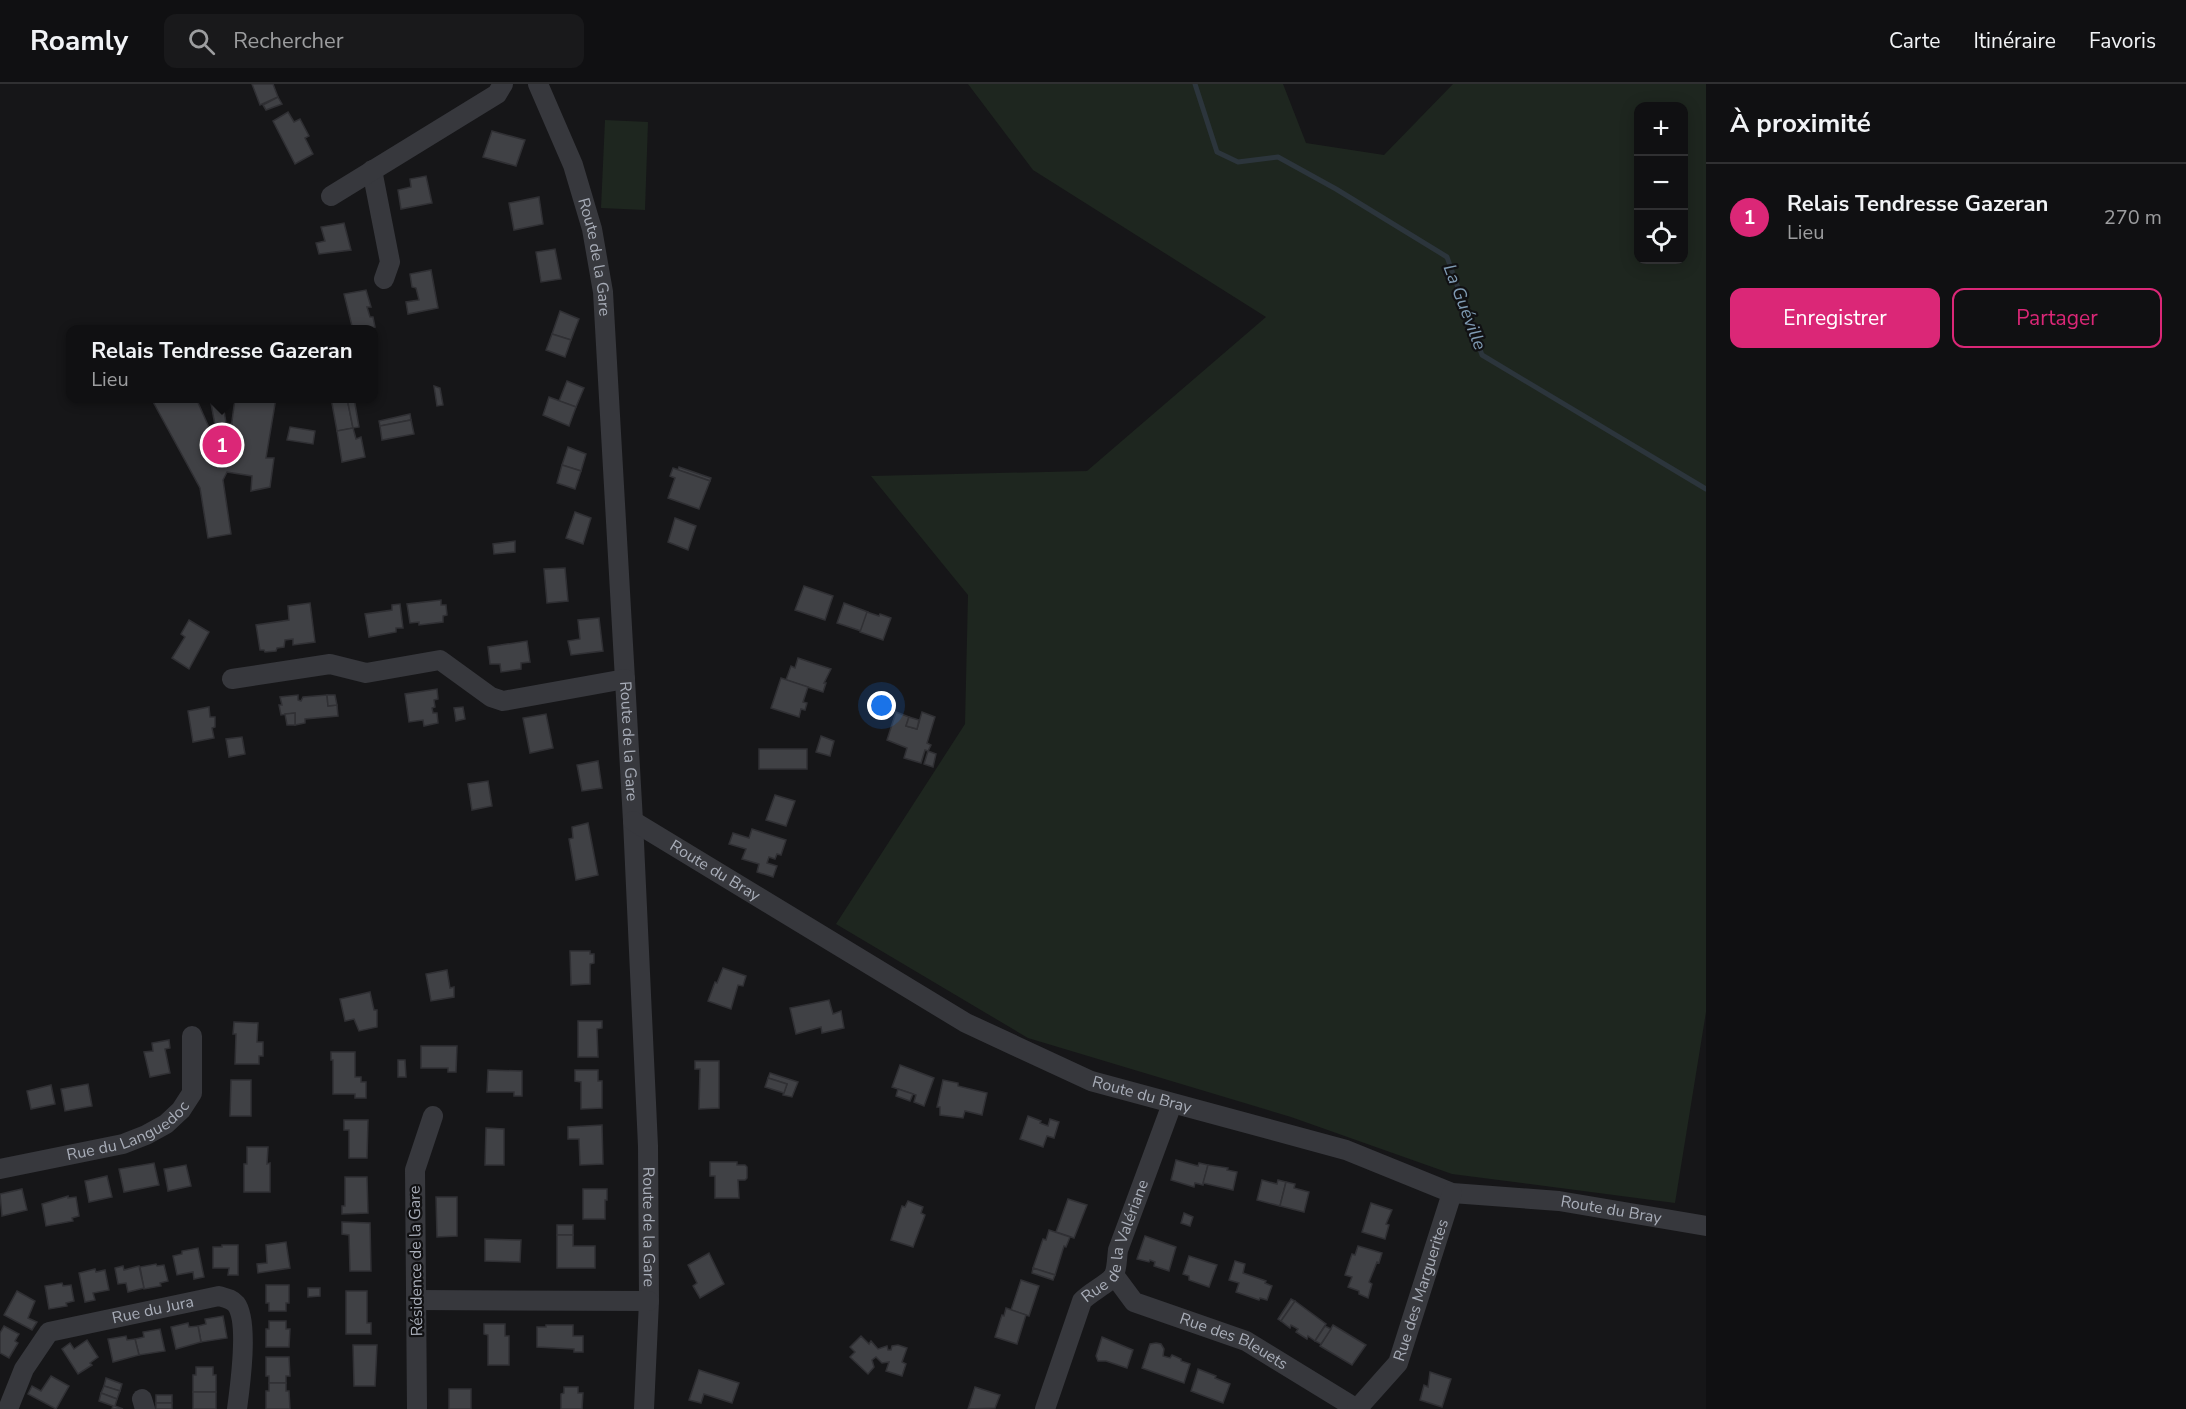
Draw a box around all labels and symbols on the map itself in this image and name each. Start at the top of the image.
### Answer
street label: Route de la Gare [572,195,615,317]
water label: La Guéville [1438,261,1493,354]
pin: 1 [202,422,242,468]
street label: Route de la Gare [614,681,643,802]
your location [867,691,896,720]
street label: Route du Bray [666,835,765,907]
street label: Route du Bray [1090,1071,1195,1119]
street label: Rue du Languedoc [65,1097,195,1166]
street label: Route de la Gare [637,1167,660,1287]
street label: Rue de la Valériane [1077,1176,1154,1308]
street label: Résidence de la Gare [404,1185,428,1337]
street label: Route du Bray [1559,1190,1664,1229]
street label: Rue des Marguerites [1388,1216,1454,1364]
street label: Rue du Jura [110,1291,196,1329]
street label: Rue des Bleuets [1177,1308,1292,1375]

